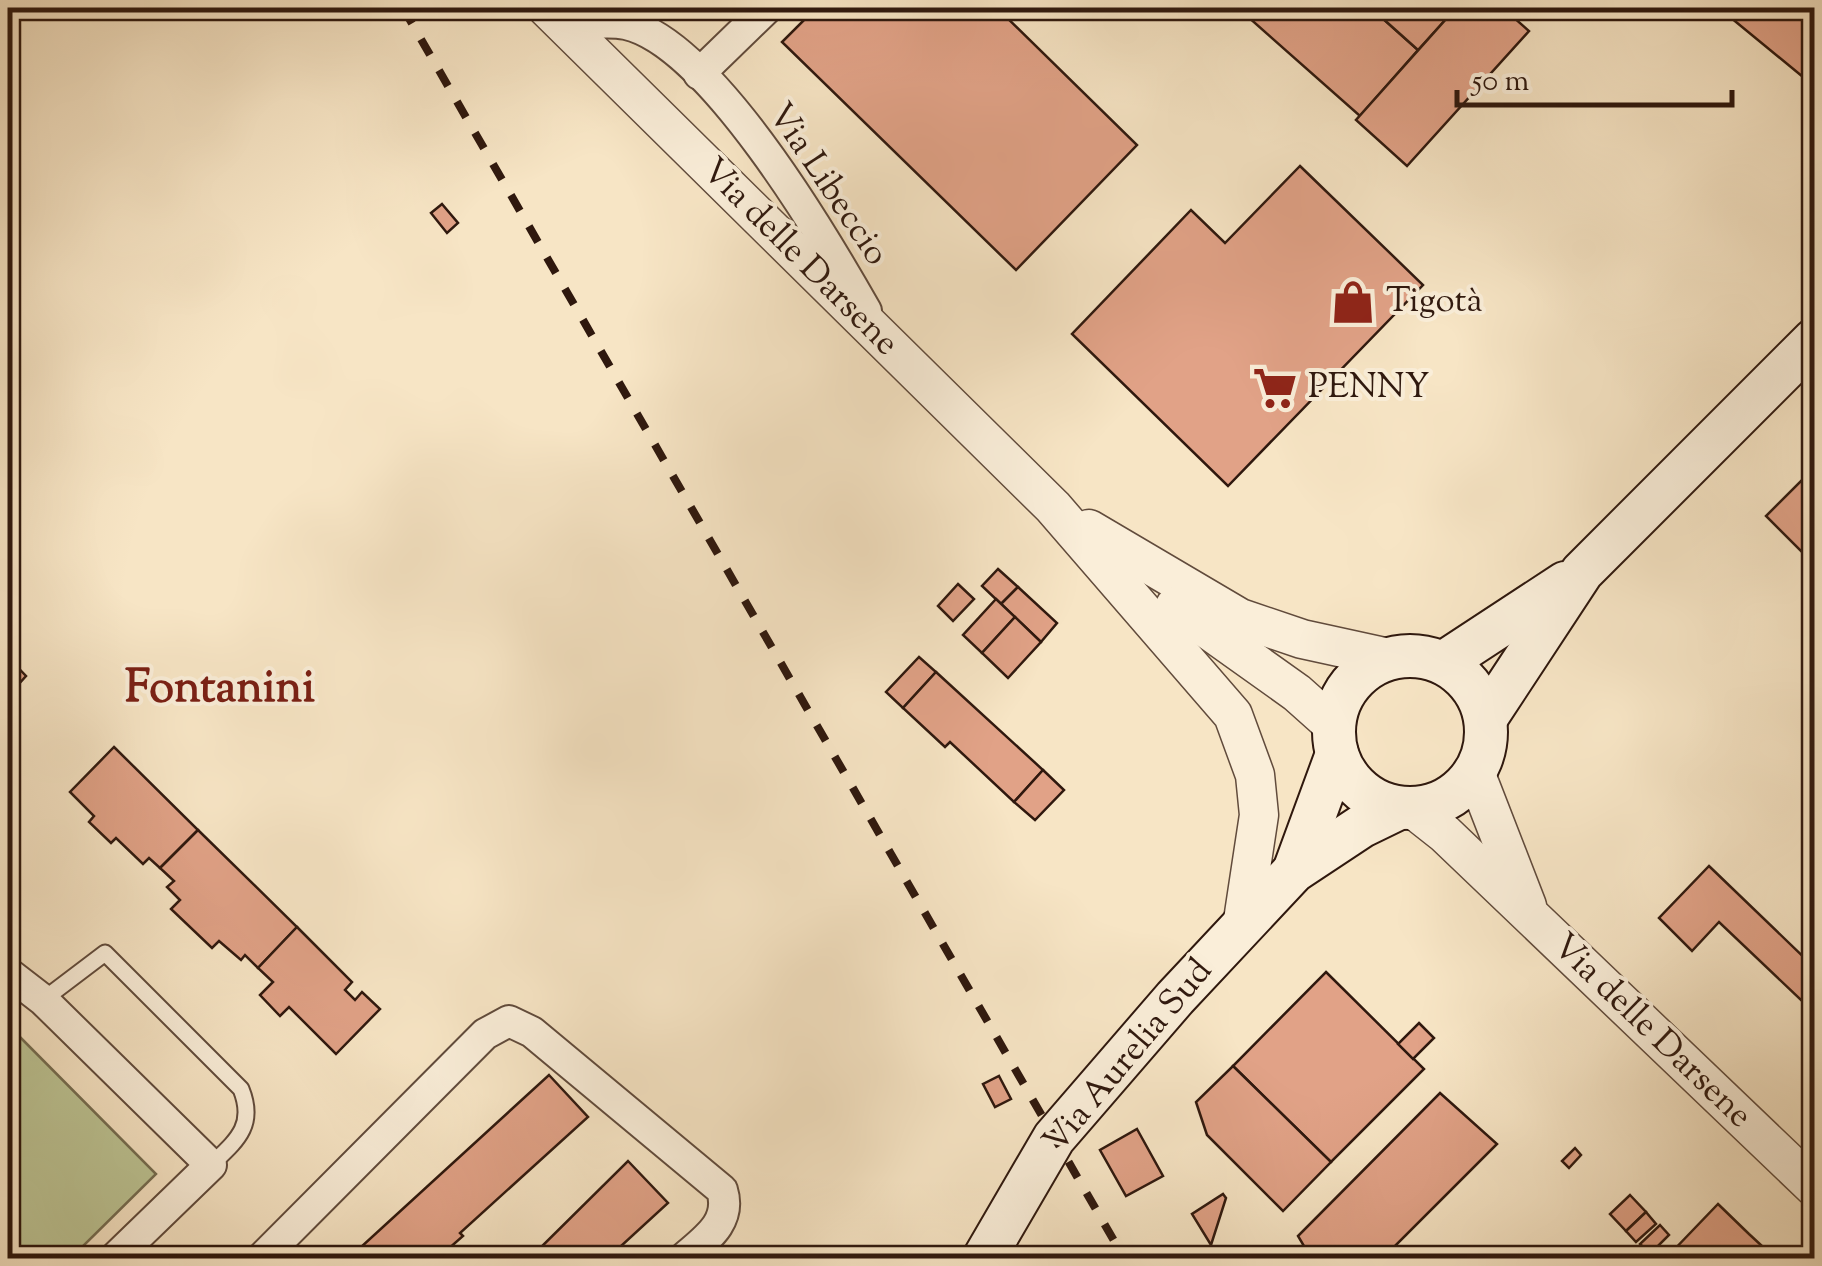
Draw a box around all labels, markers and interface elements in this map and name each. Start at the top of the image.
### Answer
scale bar [1457,45,1732,107]
text: 50 m [1470,61,1530,104]
street label: Via Libeccio [754,93,900,277]
street label: Via delle Darsene [689,148,909,368]
place label: Tigotà [1386,277,1483,328]
shop icon: Tigotà [1329,278,1377,326]
place label: PENNY [1308,363,1430,414]
supermarket icon: PENNY [1251,364,1299,412]
district label: Fontanini [125,658,315,723]
street label: Via delle Darsene [1539,923,1763,1141]
street label: Via Aurelia Sud [1032,948,1226,1165]

